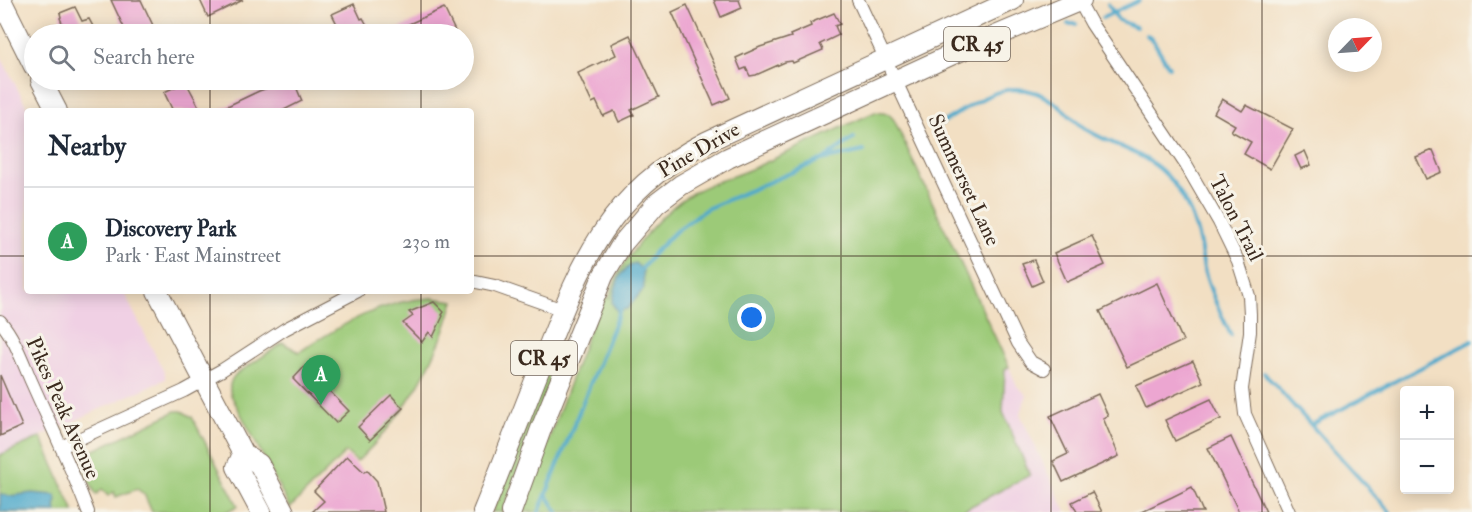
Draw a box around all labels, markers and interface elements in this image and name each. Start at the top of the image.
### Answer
north arrow [1328,18,1382,72]
search box [24,24,474,90]
road number: CR 45 [944,27,1010,61]
icon: search [45,41,78,74]
text: Search here [93,43,195,71]
street label: Summerset Lane [922,110,1006,250]
street label: Pine Drive [653,116,745,184]
text: Nearby [48,131,126,163]
street label: Talon Trail [1203,170,1269,266]
text: Discovery Park [105,215,237,243]
text: A [61,229,74,254]
text: 230 m [402,229,450,254]
text: Park · East Mainstreet [105,243,281,268]
your location [737,303,766,332]
street label: Pikes Peak Avenue [20,333,106,483]
road number: CR 45 [511,341,577,375]
pin: A [302,356,340,405]
map controls [1400,386,1454,494]
button: + [1400,386,1454,440]
button: − [1400,440,1454,494]

